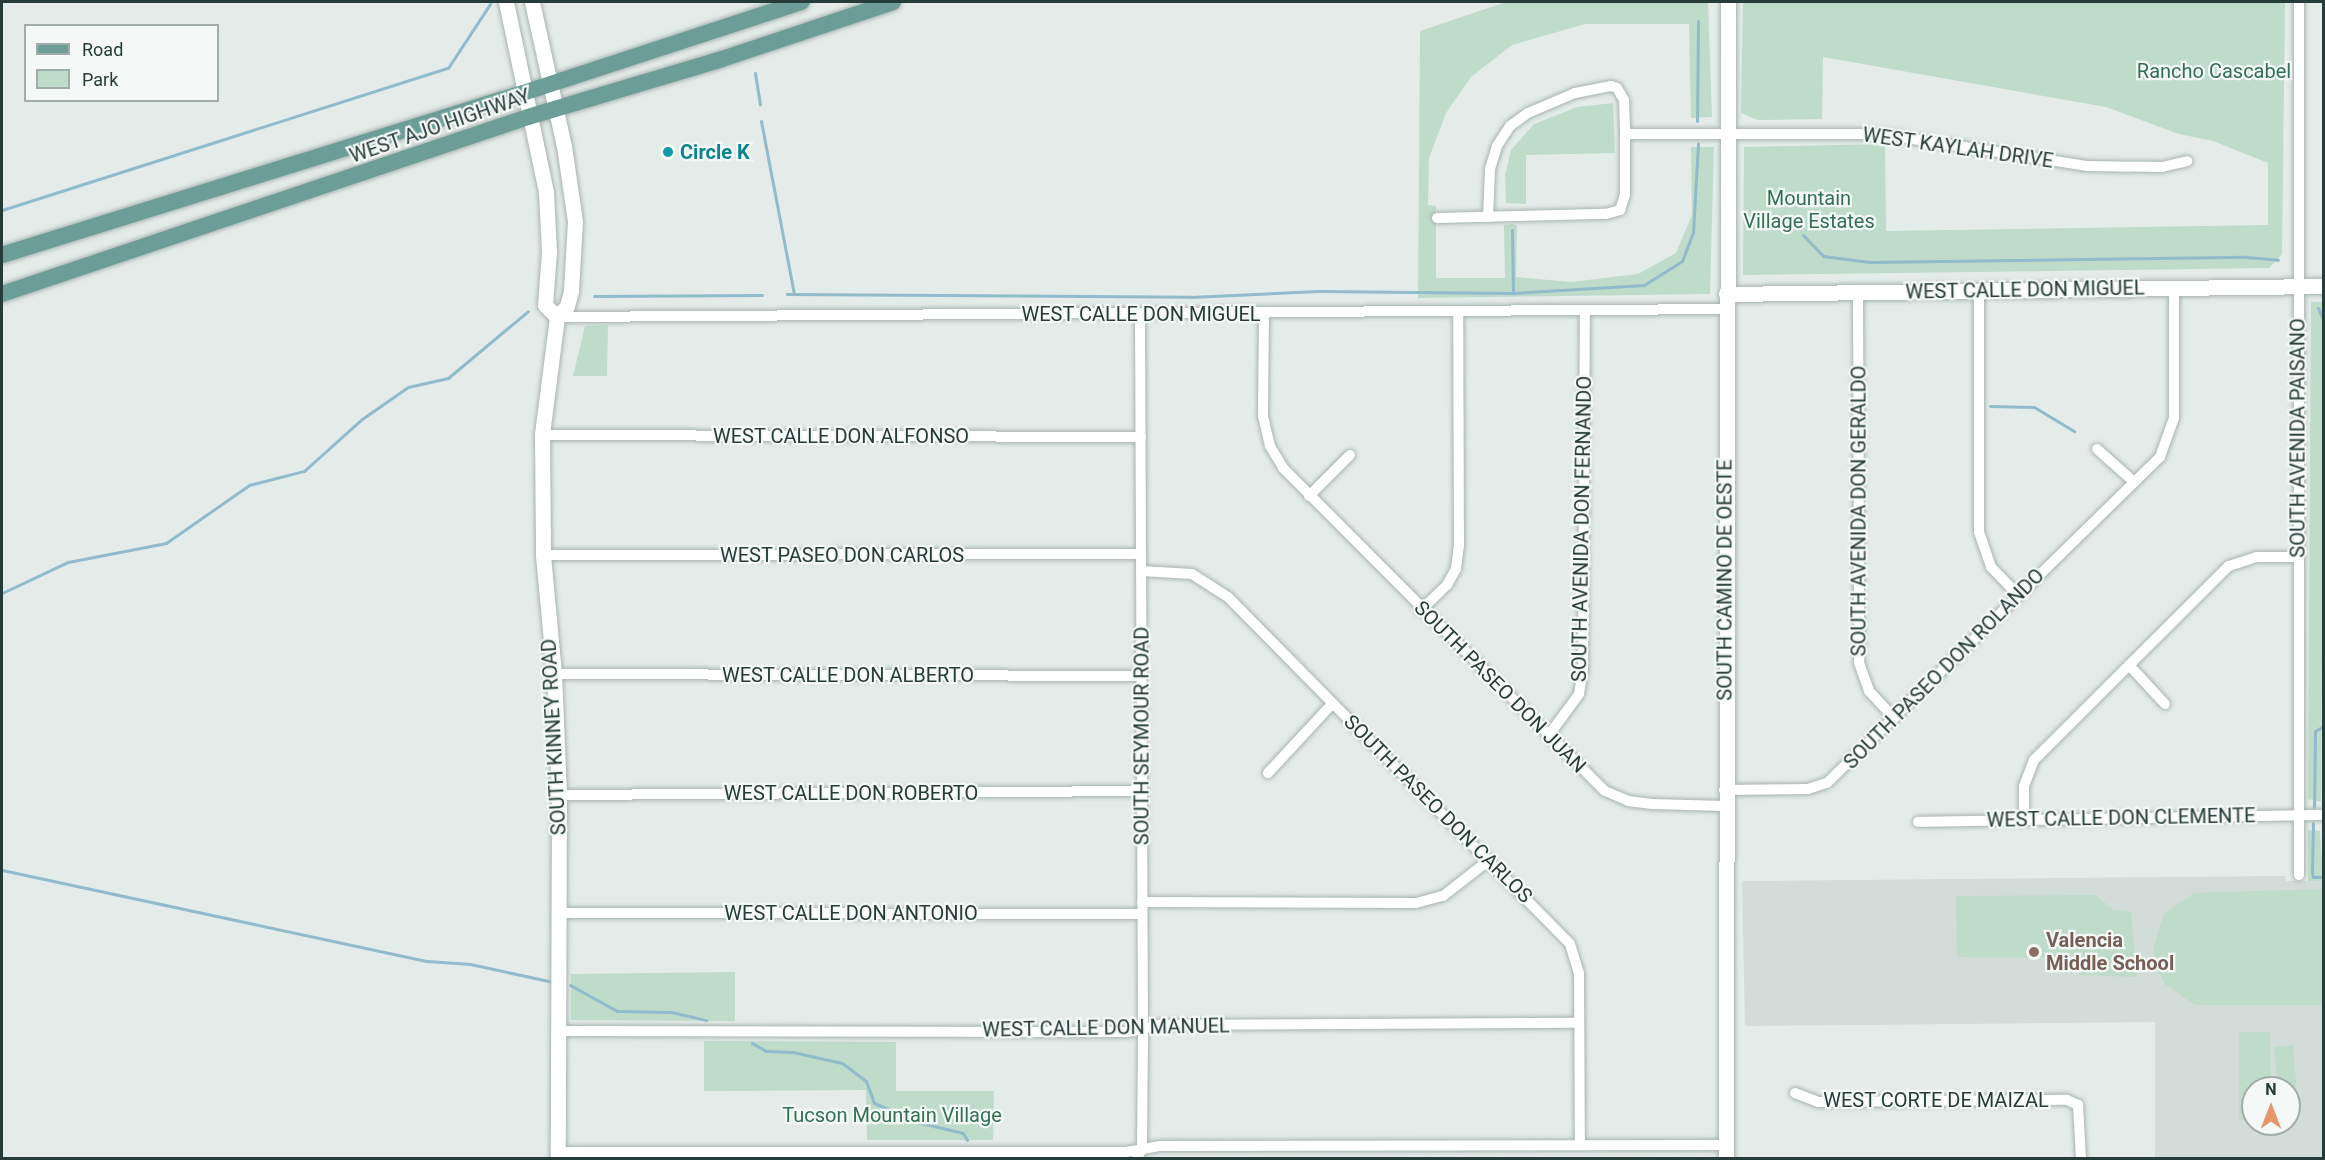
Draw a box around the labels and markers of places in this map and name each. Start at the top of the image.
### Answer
place label: Circle K [680,140,750,164]
marker: Circle K [661,145,675,159]
place label: Valencia Middle School [2046,928,2174,975]
marker: Valencia Middle School [2027,945,2041,959]

